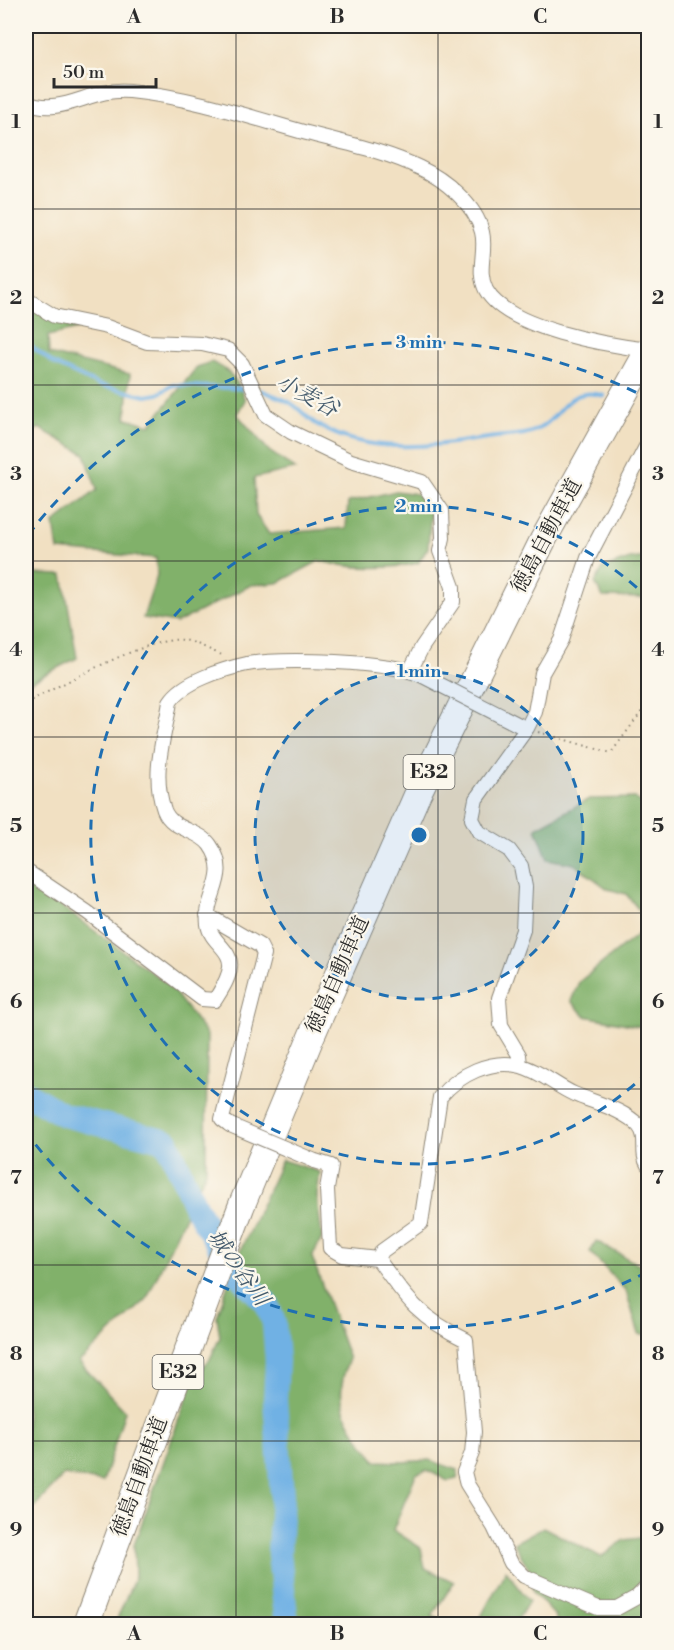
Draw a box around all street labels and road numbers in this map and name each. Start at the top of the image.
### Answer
street label: 徳島自動車道 [506,474,588,598]
road number: E32 [404,755,454,789]
street label: 徳島自動車道 [300,912,376,1038]
road number: E32 [152,1355,204,1389]
street label: 徳島自動車道 [106,1413,174,1541]

